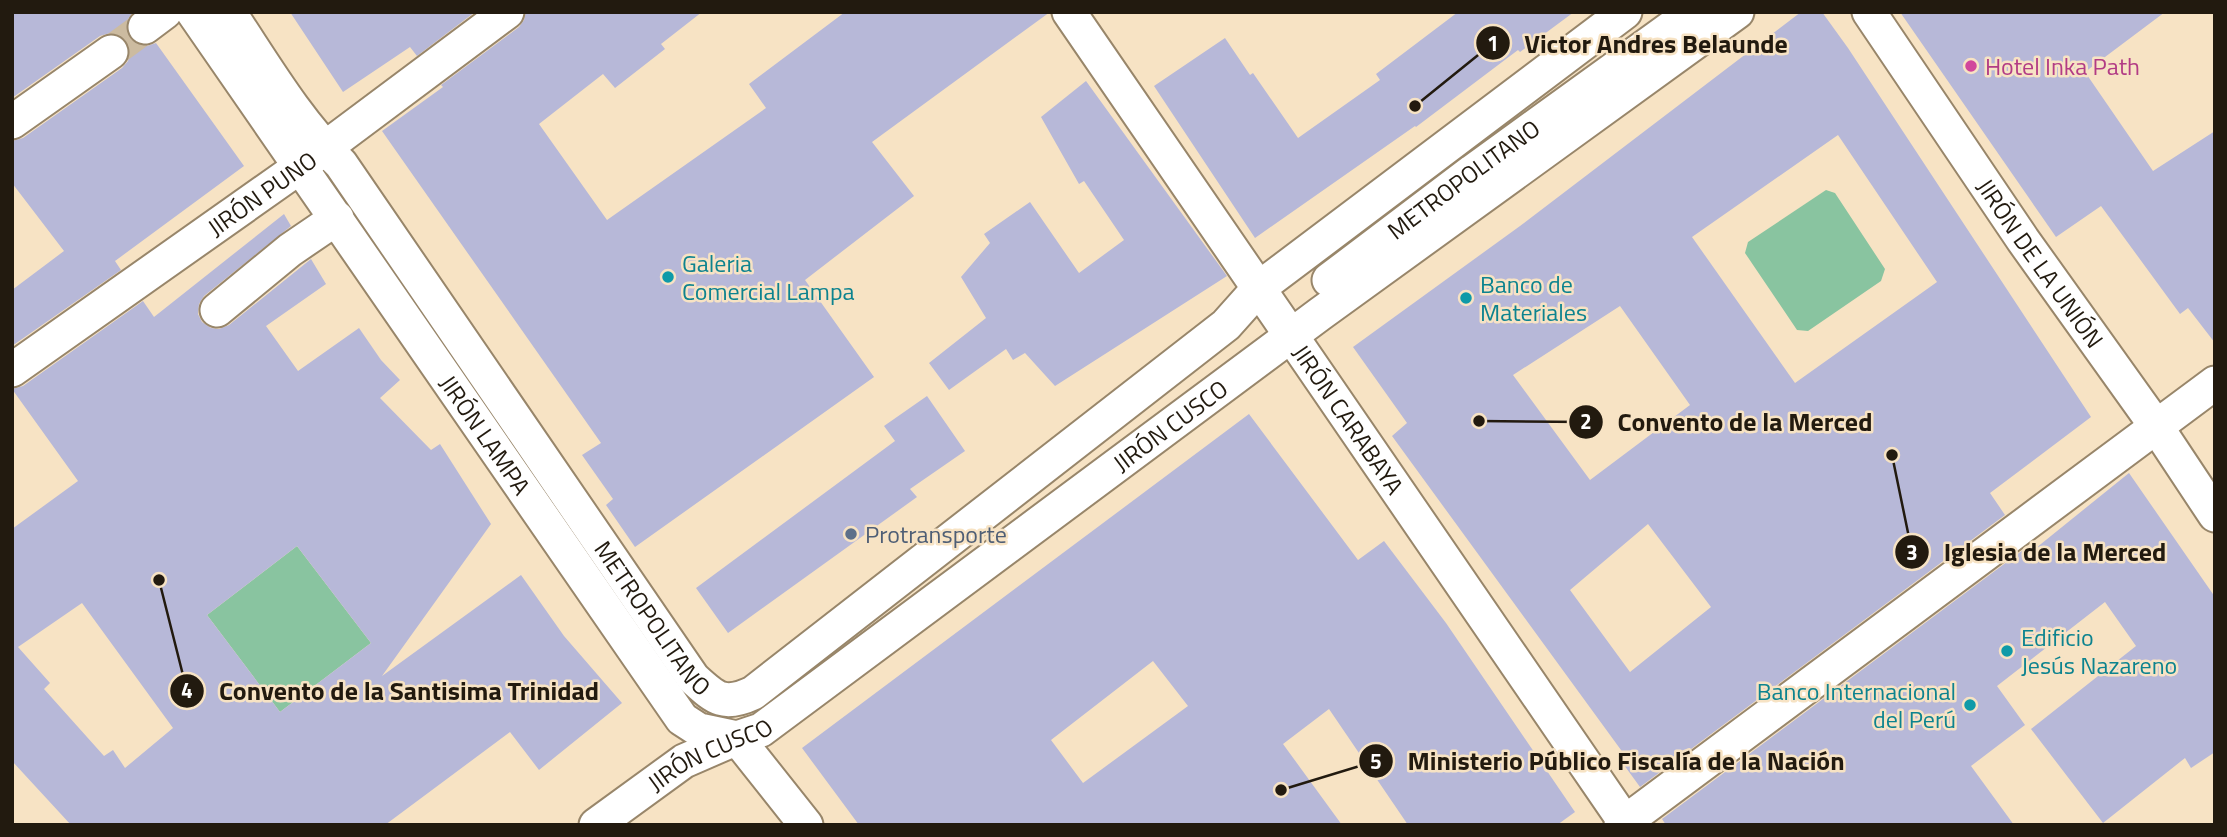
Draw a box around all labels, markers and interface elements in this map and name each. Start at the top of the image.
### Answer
callout: Victor Andres Belaunde [1475,20,1802,67]
text: Victor Andres Belaunde [1524,24,1788,63]
text: 1 [1487,27,1499,59]
place label: Hotel Inka Path [1985,48,2140,84]
marker: Hotel Inka Path [1963,58,1979,74]
street label: METROPOLITANO [1379,110,1547,248]
street label: JIRÓN PUNO [200,142,324,245]
street label: JIRÓN DE LA UNIÓN [1968,171,2113,355]
place label: Galeria Comercial Lampa [682,245,855,309]
place label: Banco de Materiales [1480,266,1587,330]
marker: Galeria Comercial Lampa [660,269,676,285]
marker: Banco de Materiales [1458,290,1474,306]
street label: JIRÓN CARABAYA [1284,337,1413,502]
street label: JIRÓN LAMPA [431,367,540,502]
street label: JIRÓN CUSCO [1105,371,1235,480]
callout: Convento de la Merced [1568,398,1886,445]
text: Convento de la Merced [1618,402,1872,441]
text: 2 [1580,405,1592,437]
place label: Protransporte [865,516,1007,552]
marker: Protransporte [843,526,859,542]
callout: Iglesia de la Merced [1894,529,2180,576]
text: Iglesia de la Merced [1944,532,2166,571]
street label: METROPOLITANO [586,533,719,704]
text: 3 [1906,536,1918,568]
place label: Edificio Jesús Nazareno [2021,619,2177,683]
marker: Edificio Jesús Nazareno [1999,643,2015,659]
callout: Convento de la Santisima Trinidad [170,667,613,714]
text: Convento de la Santisima Trinidad [219,671,599,710]
place label: Banco Internacional del Perú [1757,673,1956,737]
text: 4 [181,674,193,706]
marker: Banco Internacional del Perú [1962,697,1978,713]
street label: JIRÓN CUSCO [640,709,780,800]
callout: Ministerio Público Fiscalía de la Nación [1359,738,1859,785]
text: Ministerio Público Fiscalía de la Nación [1407,741,1845,780]
text: 5 [1370,745,1382,777]

